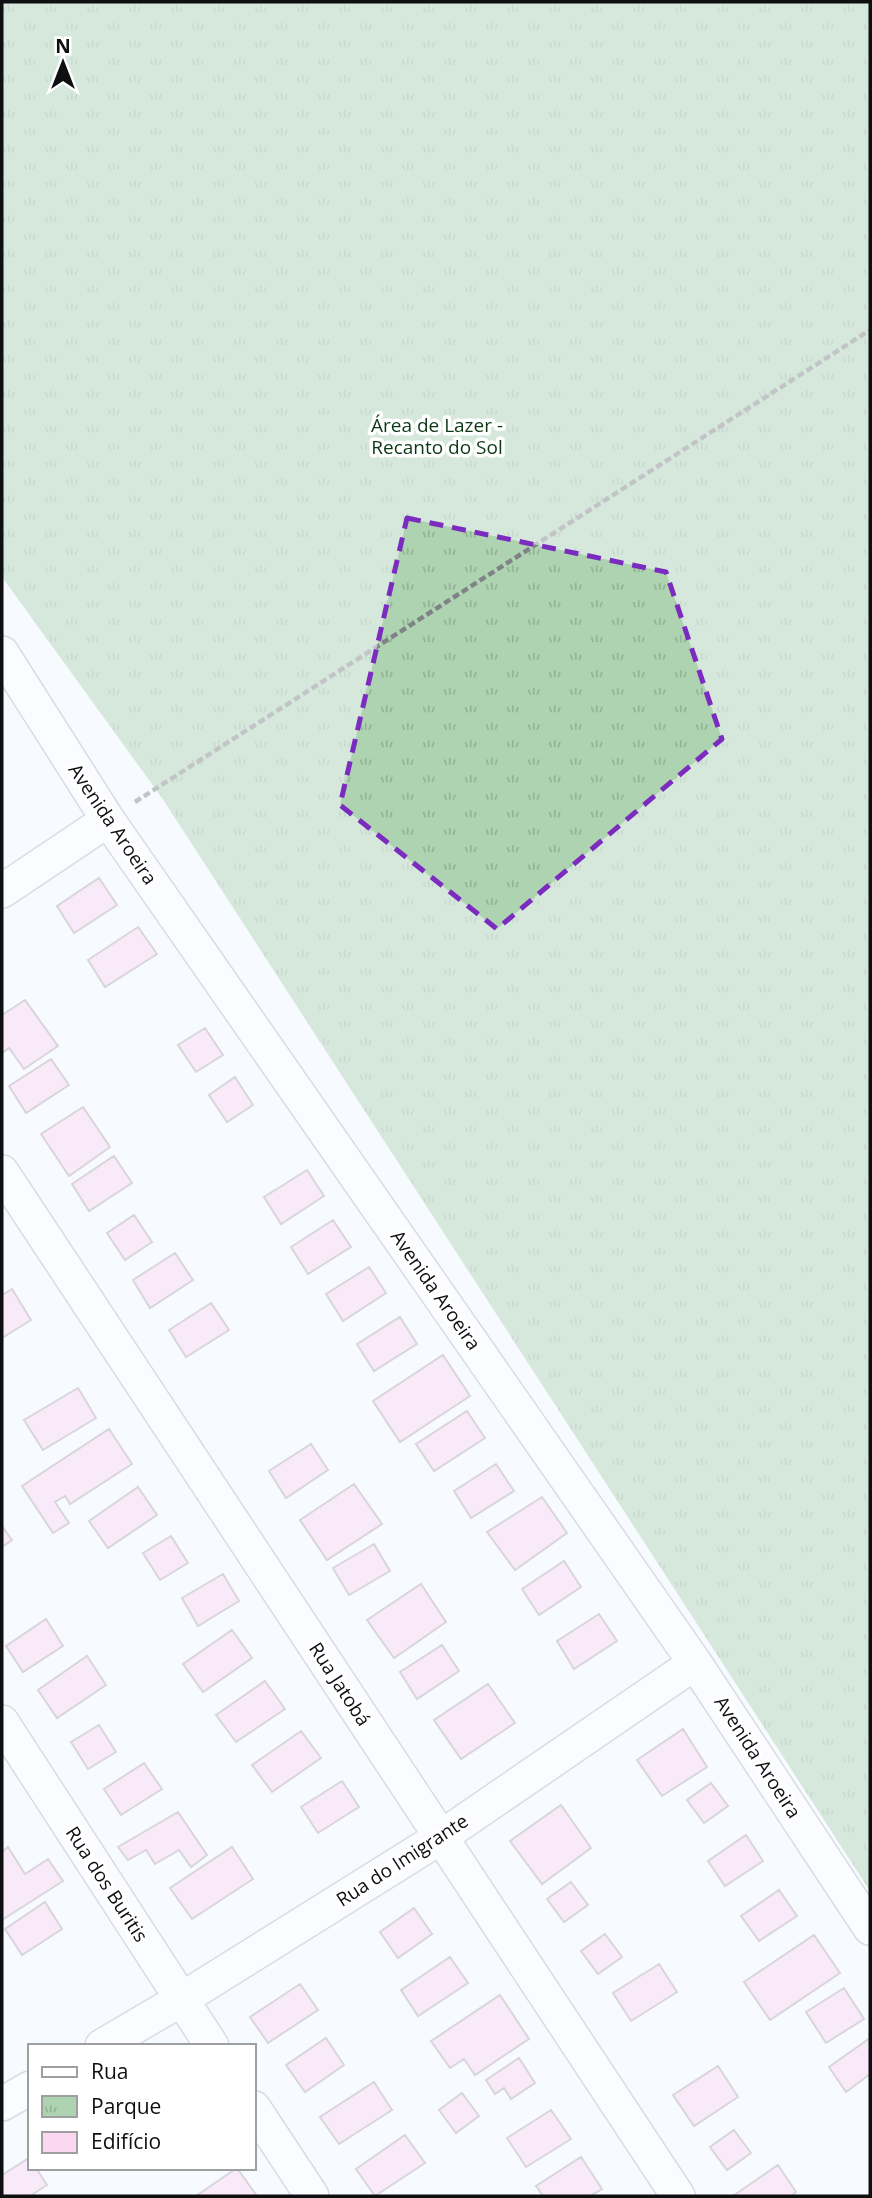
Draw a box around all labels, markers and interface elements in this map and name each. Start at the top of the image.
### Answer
north arrow [28,28,98,98]
text: N [55,33,71,59]
park label: Área de Lazer - Recanto do Sol [371,412,503,460]
street label: Avenida Aroeira [63,758,163,890]
street label: Avenida Aroeira [385,1225,487,1355]
street label: Rua Jatobá [303,1637,377,1731]
street label: Avenida Aroeira [709,1691,807,1823]
street label: Rua do Imigrante [331,1808,473,1912]
street label: Rua dos Buritis [60,1821,154,1947]
legend [28,2044,256,2170]
text: Rua [91,2057,129,2085]
text: Parque [91,2092,161,2120]
text: Edifício [91,2127,161,2155]

